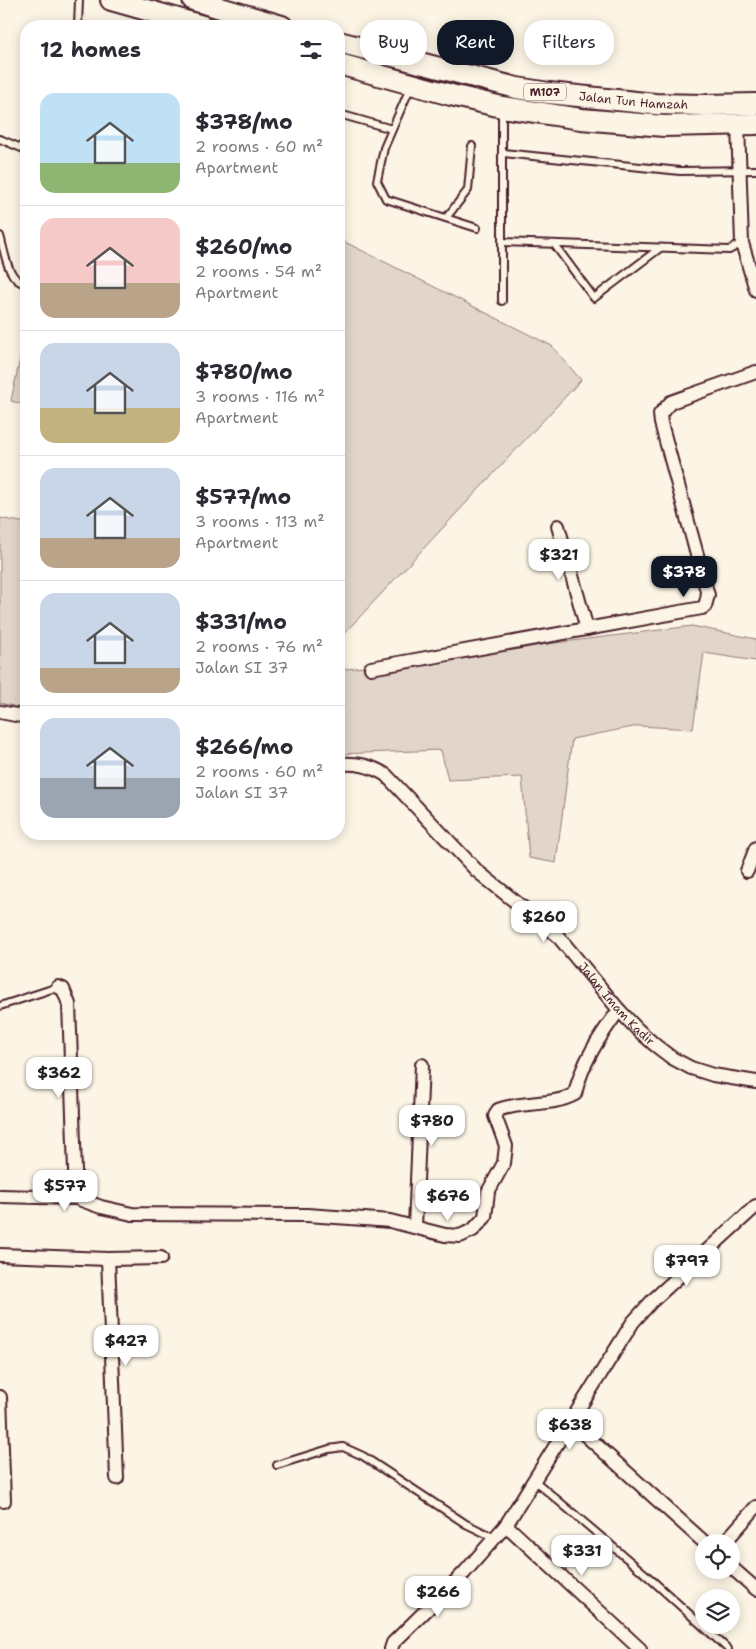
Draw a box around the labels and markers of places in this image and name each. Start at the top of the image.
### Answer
pin: $321 [529,538,589,581]
pin: $378 [654,556,714,598]
pin: $260 [514,900,574,943]
pin: $362 [29,1056,89,1099]
pin: $780 [402,1104,462,1147]
pin: $577 [35,1170,95,1212]
pin: $676 [418,1180,478,1222]
pin: $797 [657,1244,717,1287]
pin: $427 [96,1324,156,1367]
pin: $638 [540,1408,600,1451]
pin: $331 [552,1534,612,1577]
pin: $266 [408,1576,468,1618]

